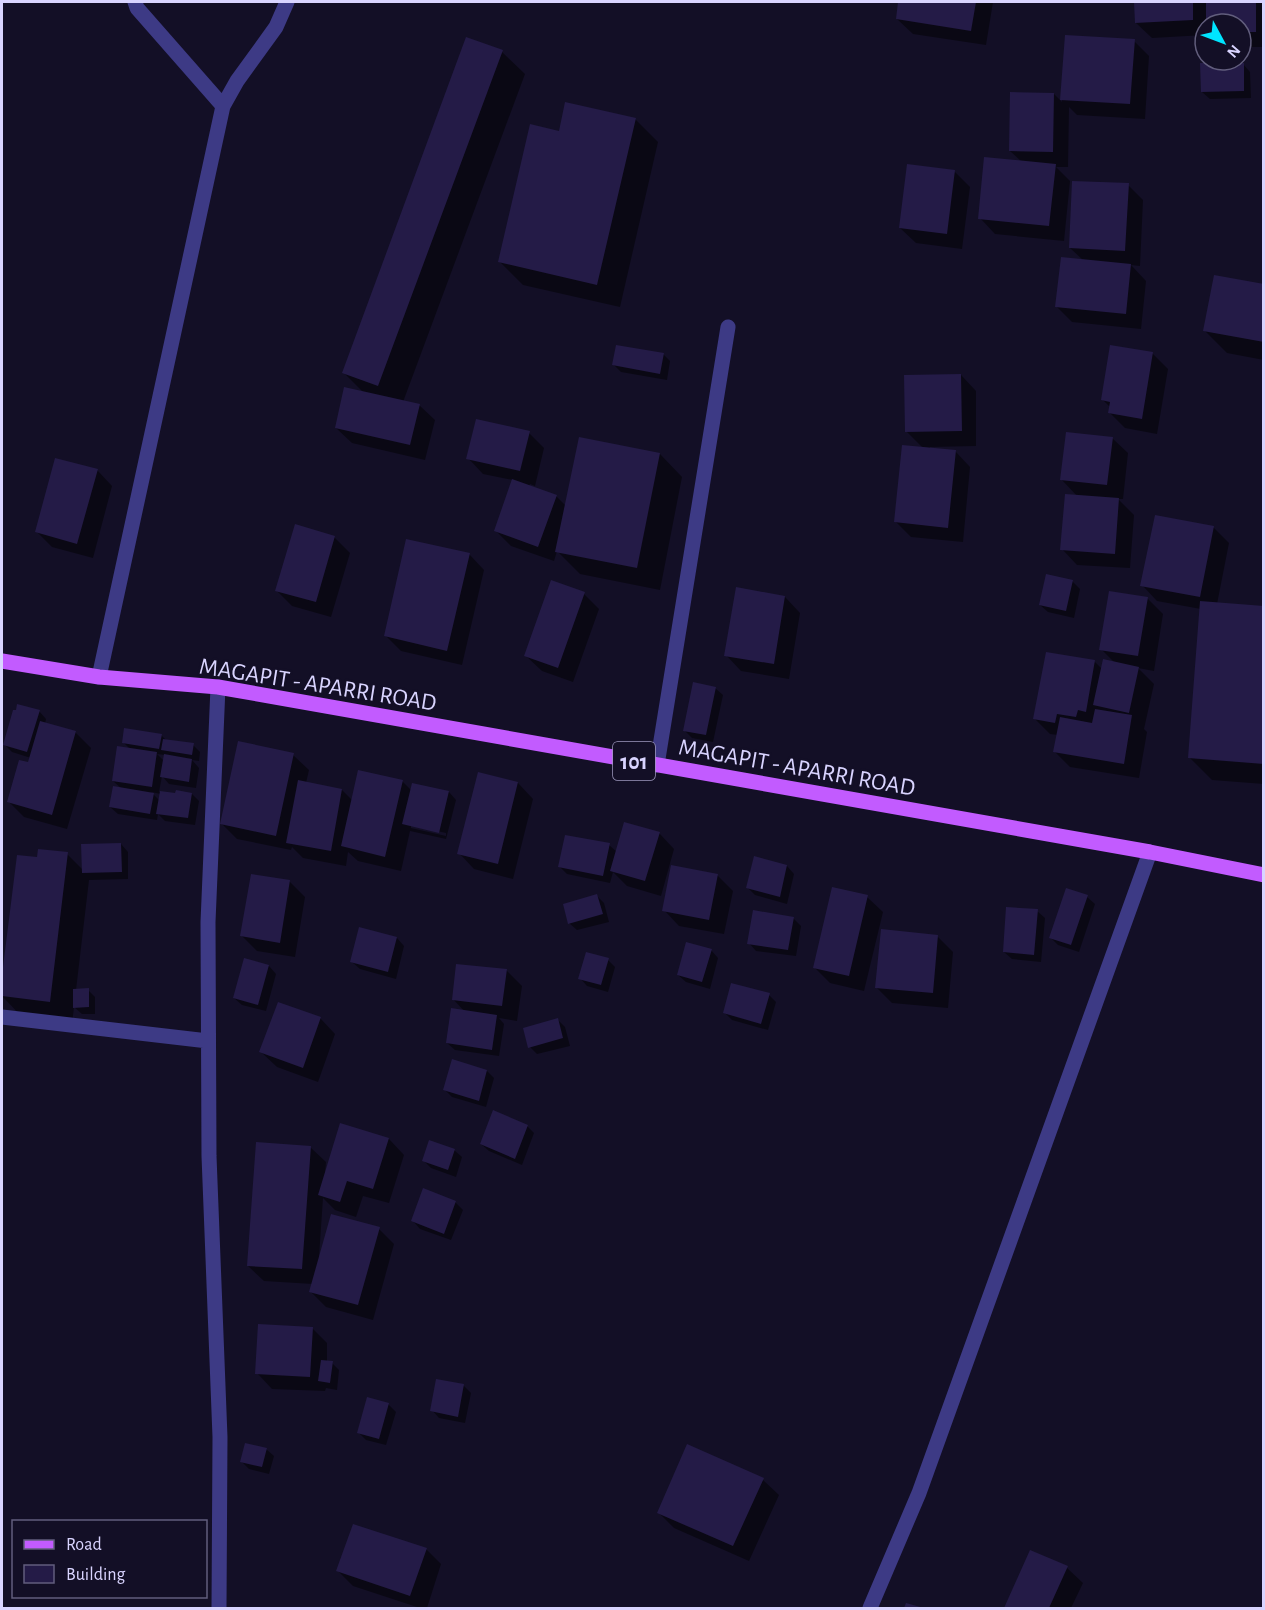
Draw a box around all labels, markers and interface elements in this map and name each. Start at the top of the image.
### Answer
north arrow [1193,12,1253,72]
text: N [1224,42,1243,61]
street label: MAGAPIT - APARRI ROAD [198,654,438,716]
street label: MAGAPIT - APARRI ROAD [677,735,917,801]
road number: 101 [613,742,655,780]
legend [12,1520,207,1598]
text: Road [66,1536,102,1554]
text: Building [66,1566,126,1584]

